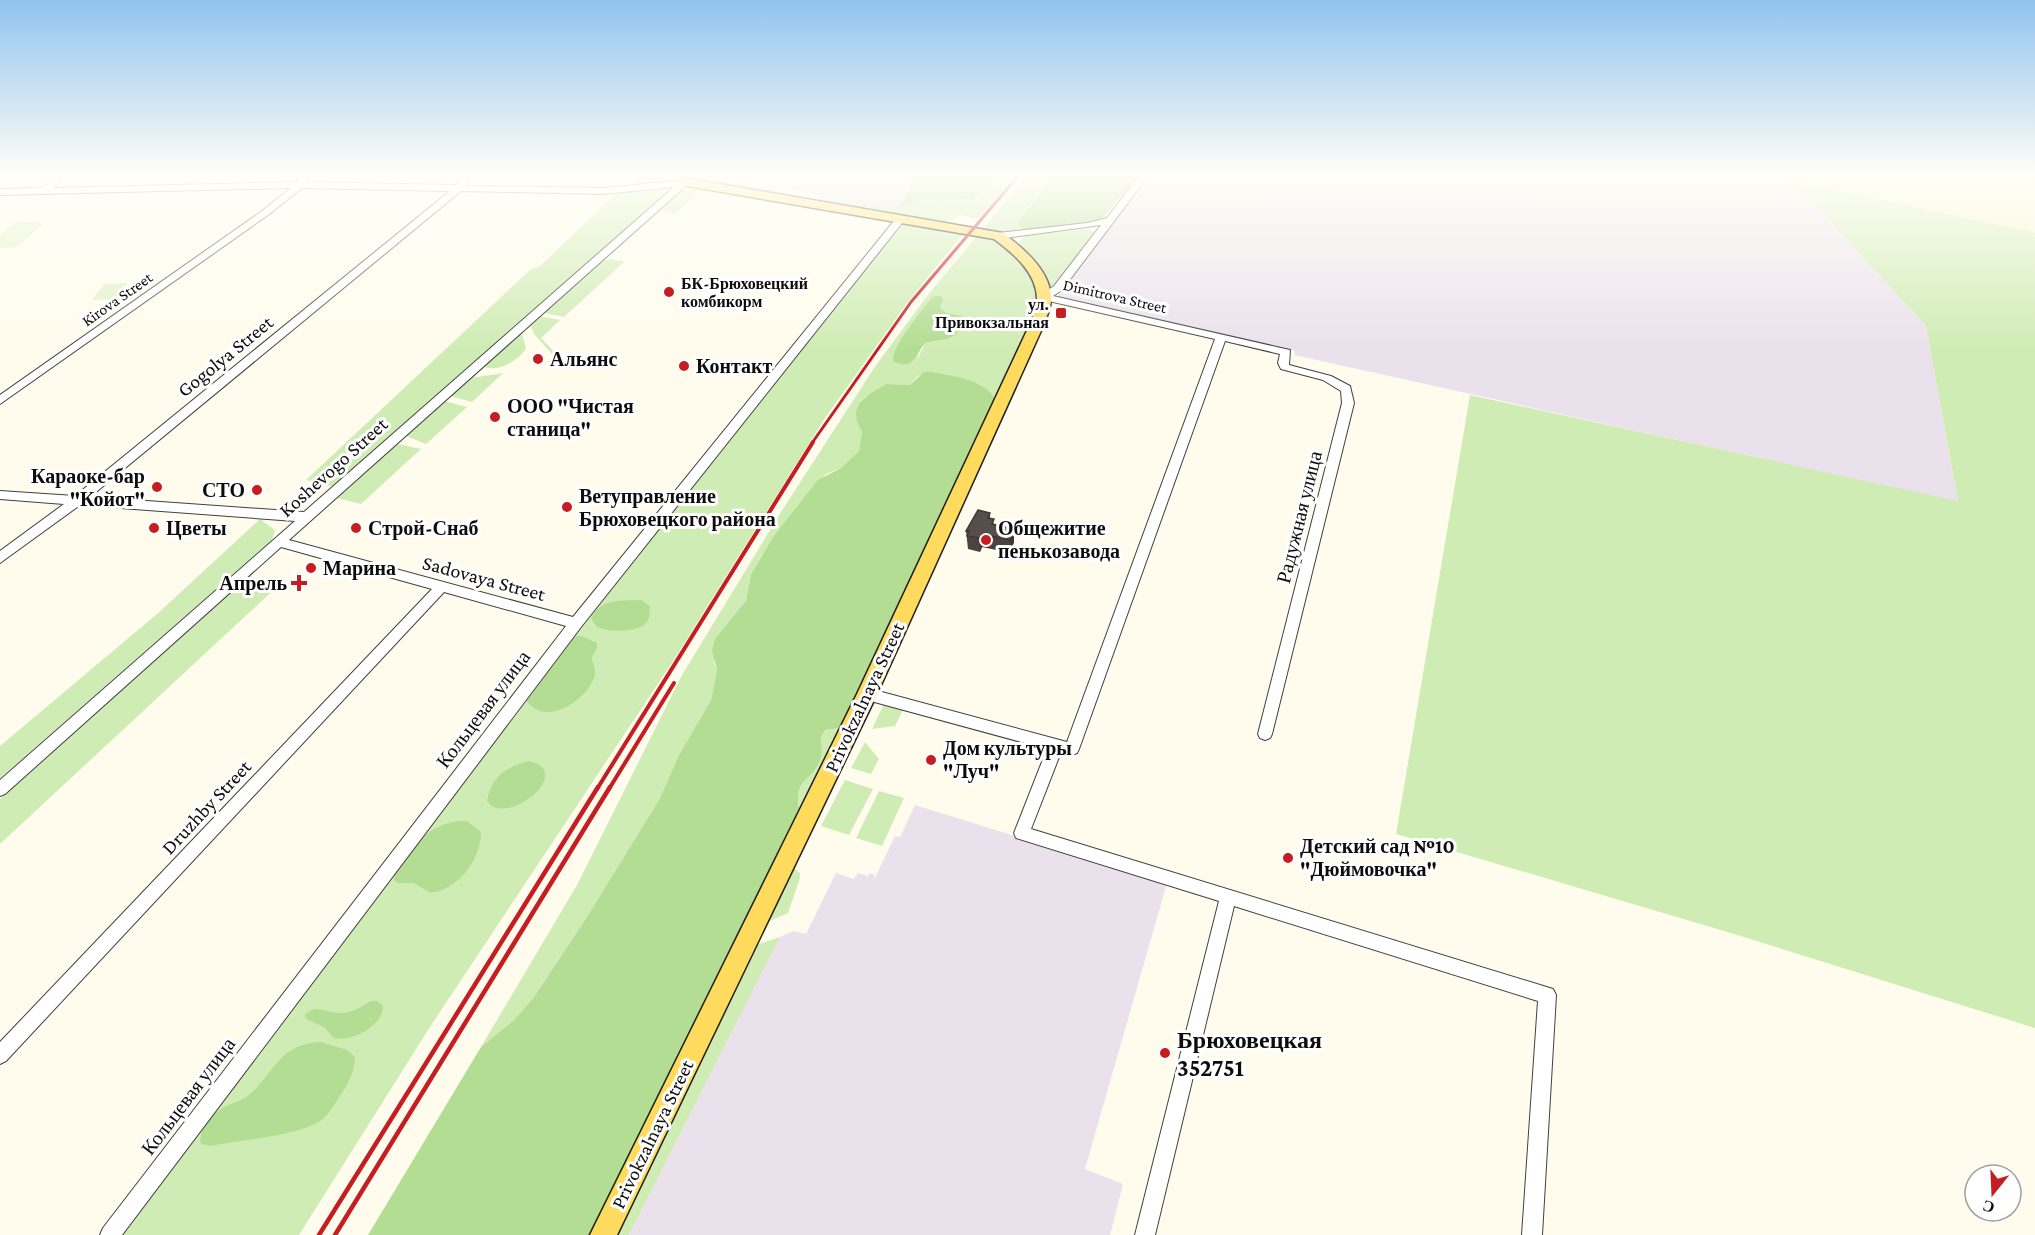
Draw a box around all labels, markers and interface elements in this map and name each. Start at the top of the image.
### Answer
street label: Kirova Street [79,268,156,329]
place label: БК-Брюховецкий комбикорм [681,275,808,311]
street label: Dimitrova Street [1062,276,1169,316]
marker: БК-Брюховецкий комбикорм [662,285,676,299]
place label: ул. Привокзальная [935,296,1049,332]
marker: ул. Привокзальная [1054,306,1068,320]
street label: Gogolya Street [173,311,278,402]
place label: Альянс [550,348,618,370]
marker: Альянс [531,352,545,366]
place label: Контакт [696,355,773,377]
marker: Контакт [677,359,691,373]
place label: ООО "Чистая станица" [507,395,634,440]
marker: ООО "Чистая станица" [488,410,502,424]
street label: Koshevogo Street [275,413,392,522]
street label: Радужная улица [1272,448,1327,586]
place label: Караоке-бар "Койот" [31,465,145,510]
place label: СТО [202,479,245,501]
marker: Караоке-бар "Койот" [150,480,164,494]
marker: СТО [250,483,264,497]
place label: Ветуправление Брюховецкого района [579,485,776,531]
marker: Ветуправление Брюховецкого района [560,500,574,514]
place label: Цветы [166,517,227,540]
place label: Строй-Снаб [368,517,479,540]
place label: Общежитие пенькозавода [998,517,1120,562]
marker: Цветы [147,521,161,535]
marker: Строй-Снаб [349,521,363,535]
marker: Общежитие пенькозавода [979,533,993,547]
street label: Sadovaya Street [420,551,548,606]
place label: Марина [323,557,396,580]
marker: Марина [304,561,318,575]
place label: Апрель [219,572,287,595]
marker: Апрель [292,576,306,590]
street label: Privokzalnaya Street [820,618,909,776]
street label: Кольцевая улица [432,646,535,773]
place label: Дом культуры "Луч" [943,737,1072,783]
marker: Дом культуры "Луч" [924,753,938,767]
street label: Druzhby Street [157,755,256,859]
place label: Детский сад №10 "Дюймовочка" [1300,835,1455,881]
marker: Детский сад №10 "Дюймовочка" [1281,851,1295,865]
place label: Брюховецкая 352751 [1177,1026,1322,1081]
street label: Кольцевая улица [137,1033,240,1160]
marker: Брюховецкая 352751 [1158,1046,1172,1060]
street label: Privokzalnaya Street [606,1056,699,1212]
north arrow [1963,1163,2023,1223]
text: С [1980,1197,1997,1217]

